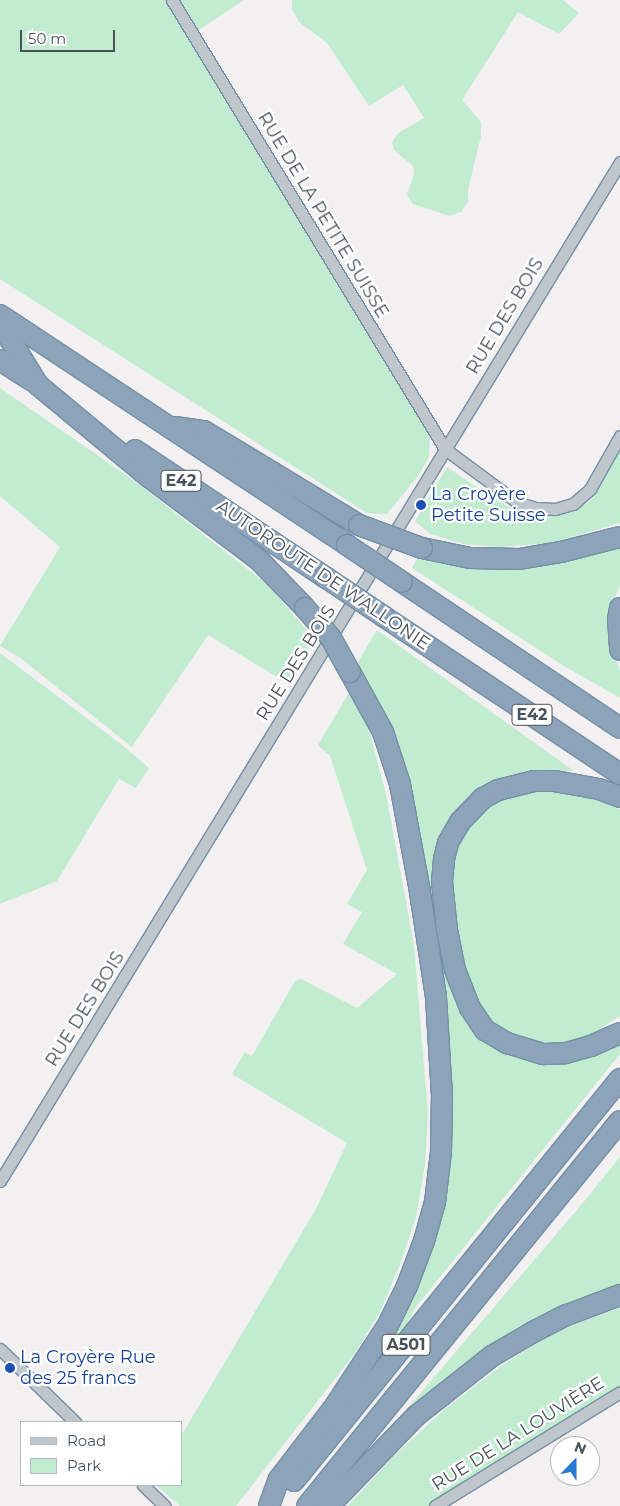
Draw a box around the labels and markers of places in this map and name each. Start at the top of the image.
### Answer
place label: La Croyère Petite Suisse [431,484,546,526]
marker: La Croyère Petite Suisse [415,499,427,511]
place label: La Croyère Rue des 25 francs [20,1347,156,1390]
marker: La Croyère Rue des 25 francs [4,1362,16,1374]

